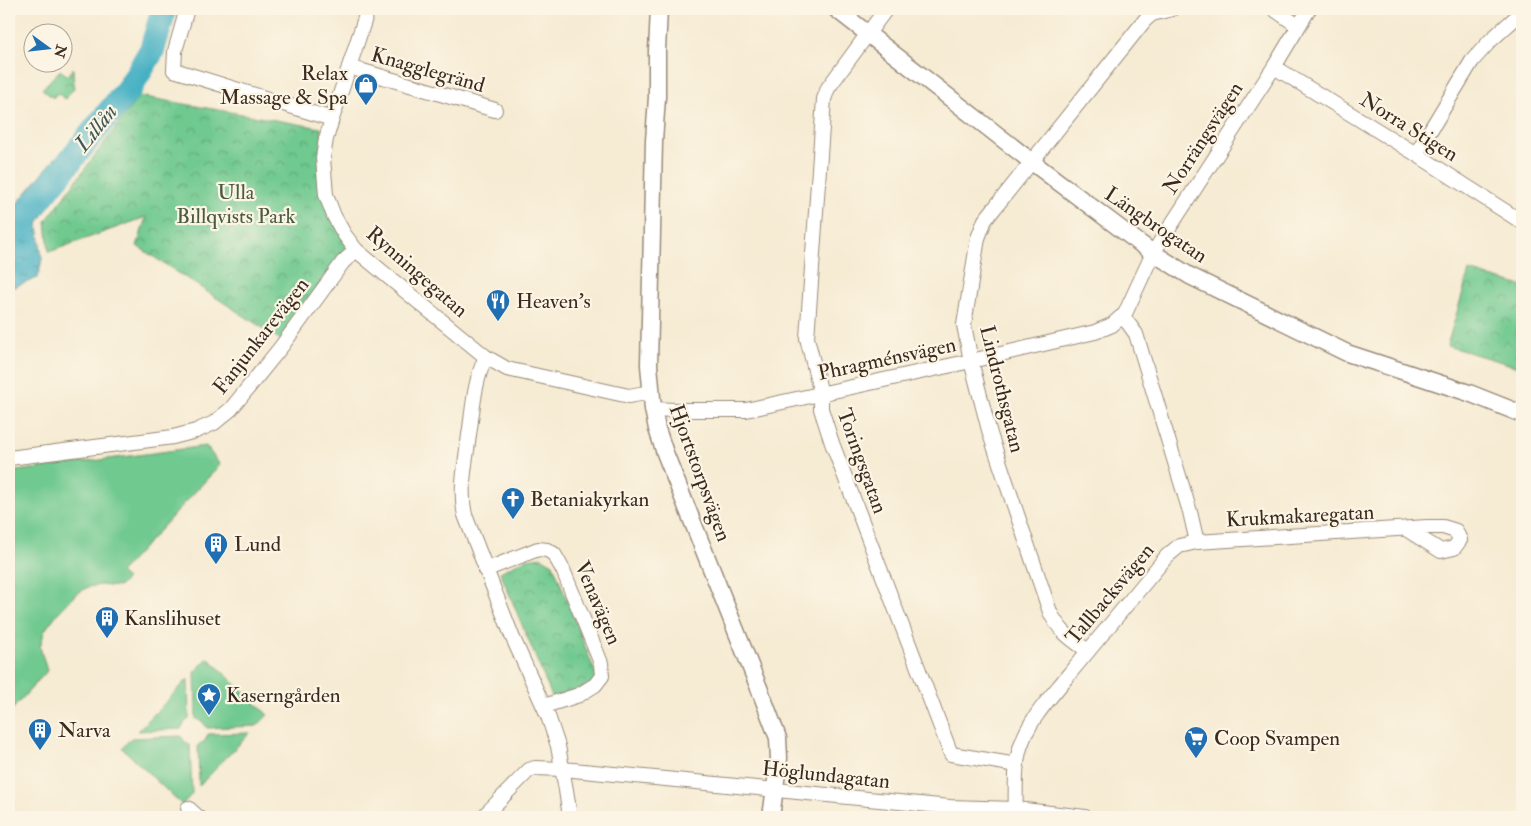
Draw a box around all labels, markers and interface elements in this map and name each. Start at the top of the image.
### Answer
north arrow [22,22,72,72]
street label: Knagglegränd [368,41,488,99]
text: N [50,42,70,60]
place label: Relax Massage & Spa [220,60,349,111]
shop icon: Relax Massage & Spa [353,72,379,106]
street label: Norrängsvägen [1157,77,1249,199]
street label: Norra Stigen [1355,86,1463,168]
water label: Lillån [68,99,124,158]
park label: Ulla Billqvists Park [176,179,296,230]
street label: Längbrogatan [1099,181,1213,269]
street label: Rynningegatan [361,220,474,324]
street label: Fanjunkarevägen [207,272,315,400]
restaurant icon: Heaven’s [485,288,511,322]
place label: Heaven’s [516,288,591,315]
street label: Lindrothsgatan [973,323,1031,456]
street label: Phragménsvägen [815,331,959,387]
street label: Hjortstorpsvägen [663,401,737,545]
street label: Toringsgatan [831,405,894,517]
church icon: Betaniakyrkan [500,486,526,520]
place label: Betaniakyrkan [530,486,650,513]
street label: Krukmakaregatan [1225,499,1375,533]
building icon: Lund [203,531,229,565]
place label: Lund [234,531,282,558]
street label: Tallbacksvägen [1060,537,1160,650]
street label: Venavägen [568,557,628,649]
building icon: Kanslihuset [94,605,120,639]
place label: Kanslihuset [124,605,221,632]
place icon: Kaserngården [196,682,222,716]
place label: Kaserngården [226,682,341,709]
building icon: Narva [27,717,53,751]
place label: Narva [58,717,111,744]
supermarket icon: Coop Svampen [1183,725,1209,759]
place label: Coop Svampen [1214,725,1340,752]
street label: Höglundagatan [761,755,891,795]

